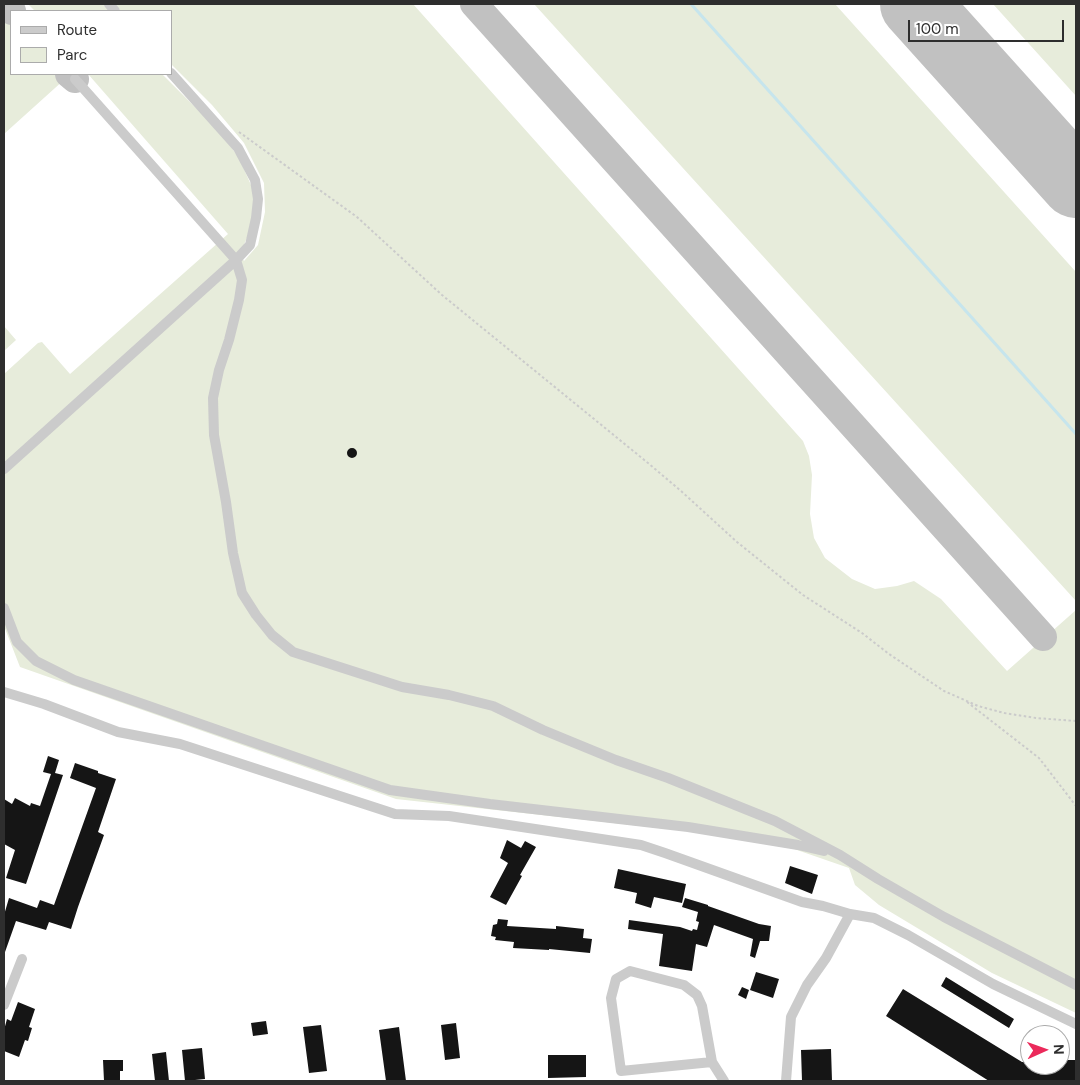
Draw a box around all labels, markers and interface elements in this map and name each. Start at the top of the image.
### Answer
legend [10,10,172,75]
scale bar [910,10,1066,42]
text: 100 m [916,19,959,39]
text: Route [57,20,97,40]
text: Parc [57,45,87,65]
north arrow [1020,1025,1070,1075]
text: N [1050,1044,1068,1055]

